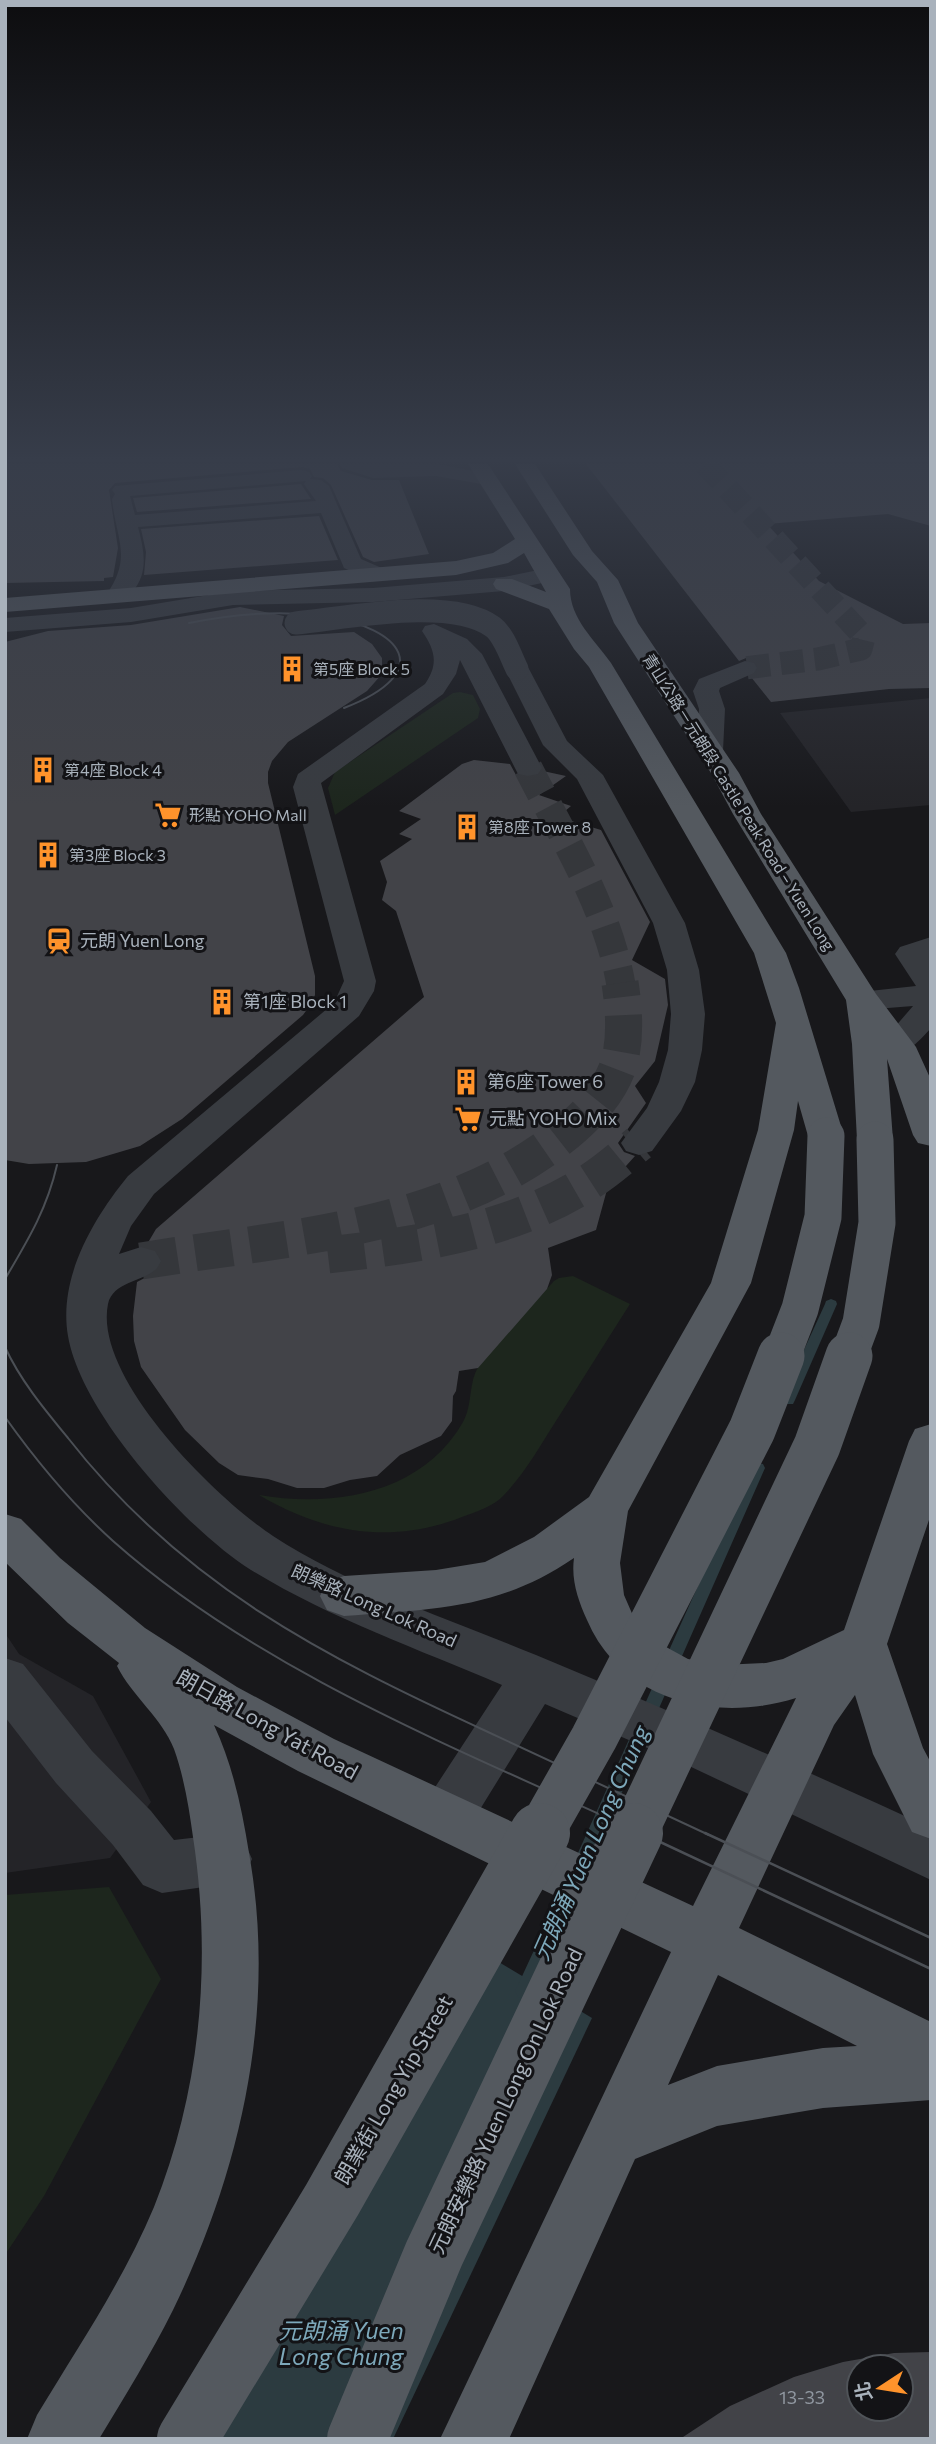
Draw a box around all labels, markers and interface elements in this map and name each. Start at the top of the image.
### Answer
street label: 青山公路－元朗段 Castle Peak Road – Yuen Long [640,650,839,954]
building icon: 第5座 Block 5 [277,654,307,684]
place label: 第5座 Block 5 [313,659,410,678]
building icon: 第4座 Block 4 [28,755,58,785]
place label: 第4座 Block 4 [64,760,162,779]
supermarket icon: 形點 YOHO Mall [153,800,183,830]
place label: 形點 YOHO Mall [189,805,307,824]
building icon: 第8座 Tower 8 [452,812,482,842]
place label: 第8座 Tower 8 [488,817,591,836]
building icon: 第3座 Block 3 [33,840,63,870]
place label: 第3座 Block 3 [69,845,166,864]
station icon: 元朗 Yuen Long [44,926,74,956]
place label: 元朗 Yuen Long [80,929,205,951]
building icon: 第1座 Block 1 [207,987,237,1017]
place label: 第1座 Block 1 [243,990,347,1012]
building icon: 第6座 Tower 6 [451,1067,481,1097]
place label: 第6座 Tower 6 [487,1070,603,1092]
supermarket icon: 元點 YOHO Mix [453,1104,483,1134]
place label: 元點 YOHO Mix [489,1107,618,1129]
street label: 朗樂路 Long Lok Road [288,1559,460,1651]
street label: 朗日路 Long Yat Road [173,1663,363,1784]
water label: 元朗涌 Yuen Long Chung [526,1719,655,1964]
street label: 元朗安樂路 Yuen Long On Lok Road [423,1944,587,2257]
street label: 朗業街 Long Yip Street [328,1990,457,2188]
water label: 元朗涌 Yuen Long Chung [278,2316,405,2370]
north arrow [845,2353,915,2423]
text: 北 [850,2380,876,2403]
house number: 13-33 [779,2386,825,2408]

